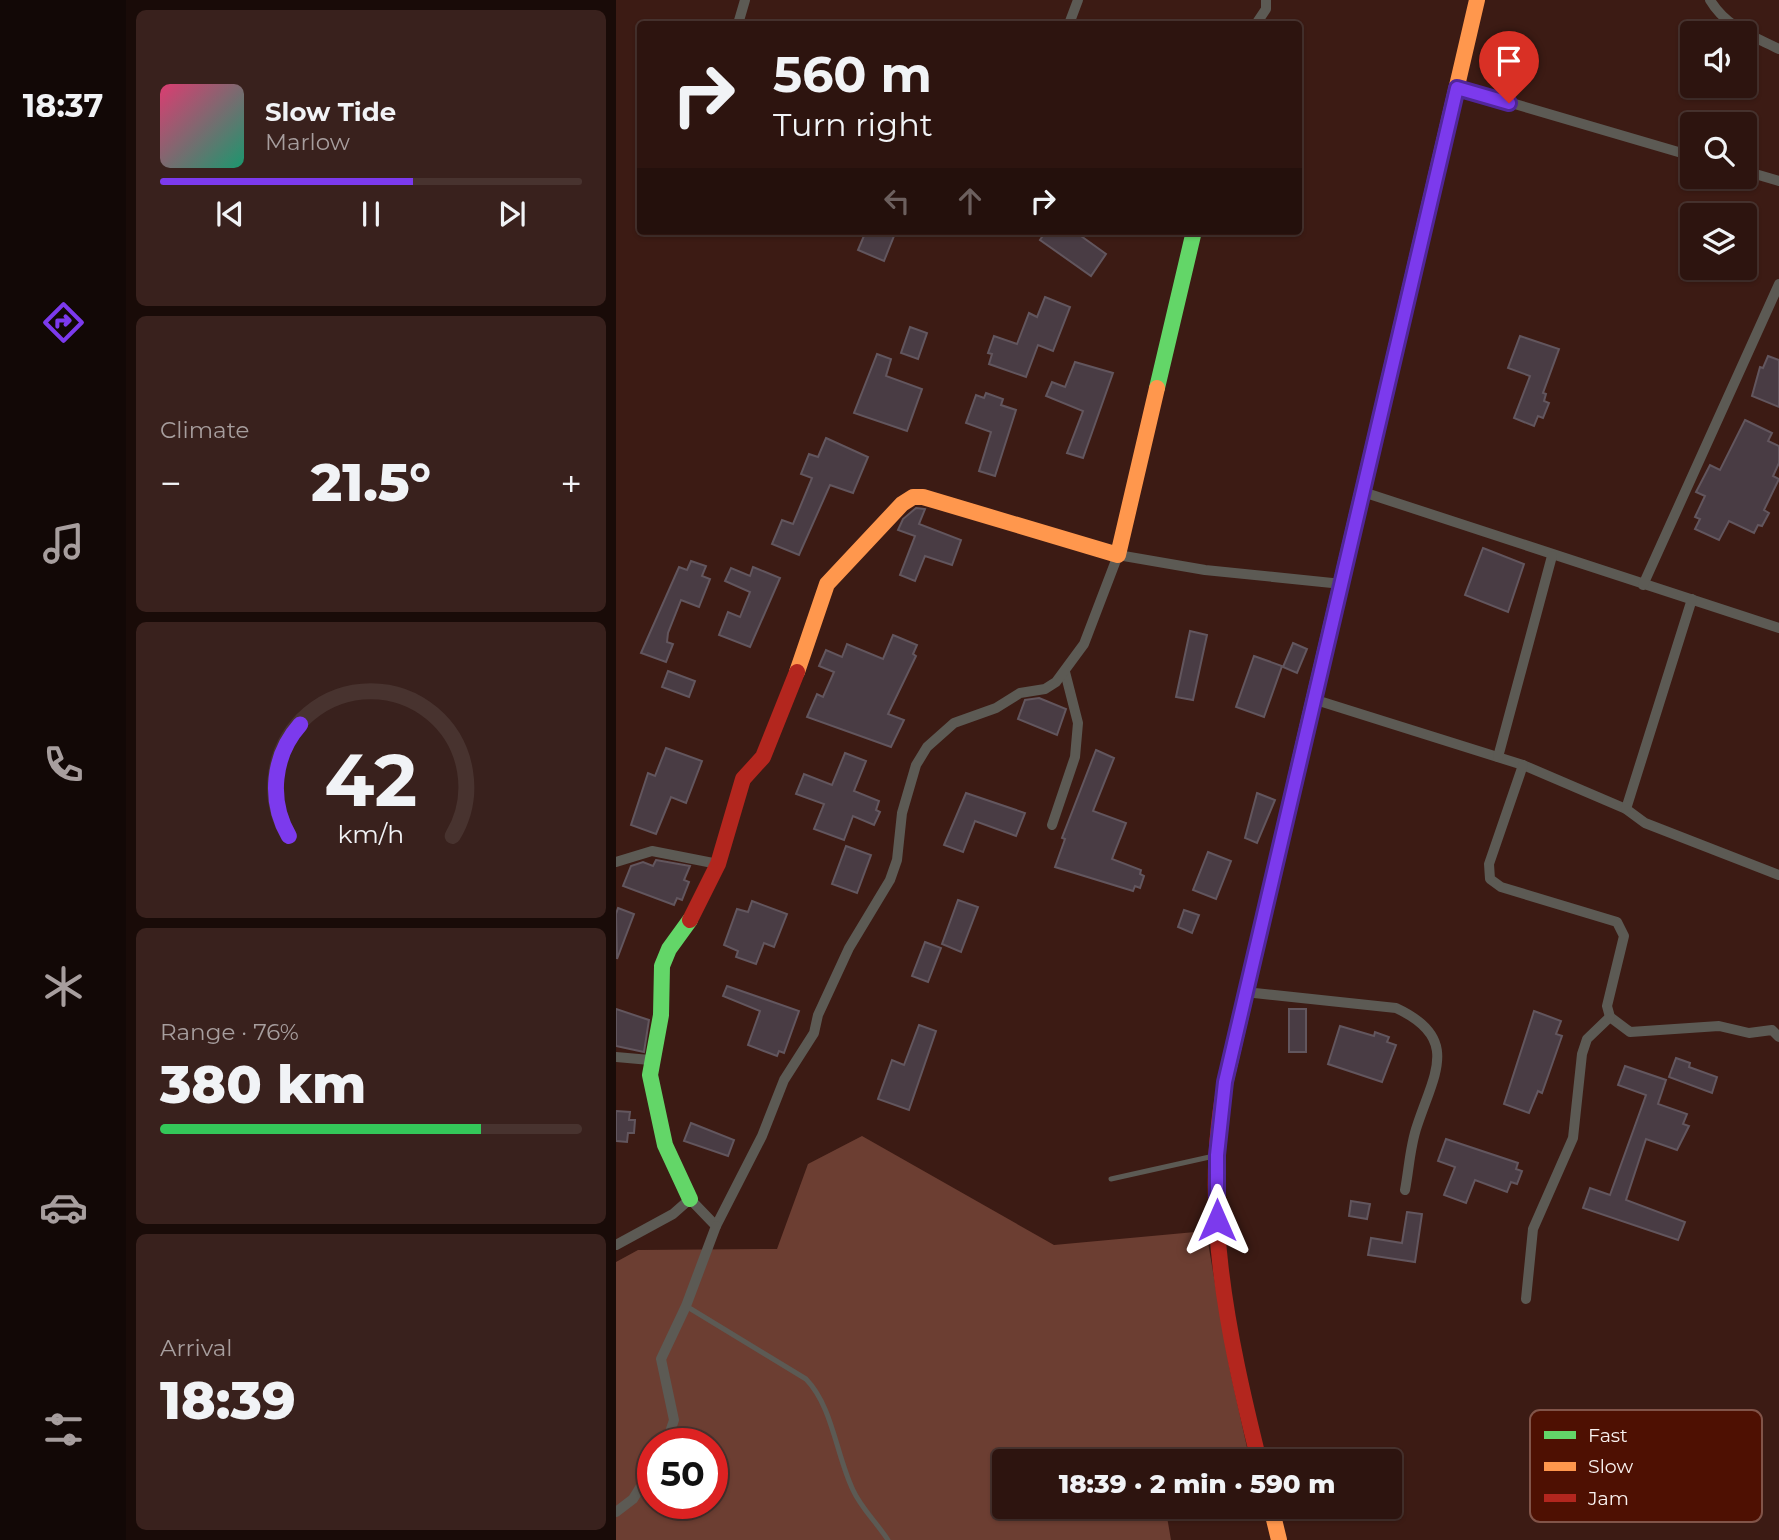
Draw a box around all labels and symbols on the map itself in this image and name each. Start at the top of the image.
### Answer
pin [1479,31,1539,103]
position arrow [1180,1183,1254,1257]
legend [1530,1410,1762,1522]
text: Fast [1588,1424,1628,1447]
speed limit sign: 50 [637,1428,728,1519]
text: Slow [1588,1455,1633,1478]
text: Jam [1587,1487,1629,1510]

